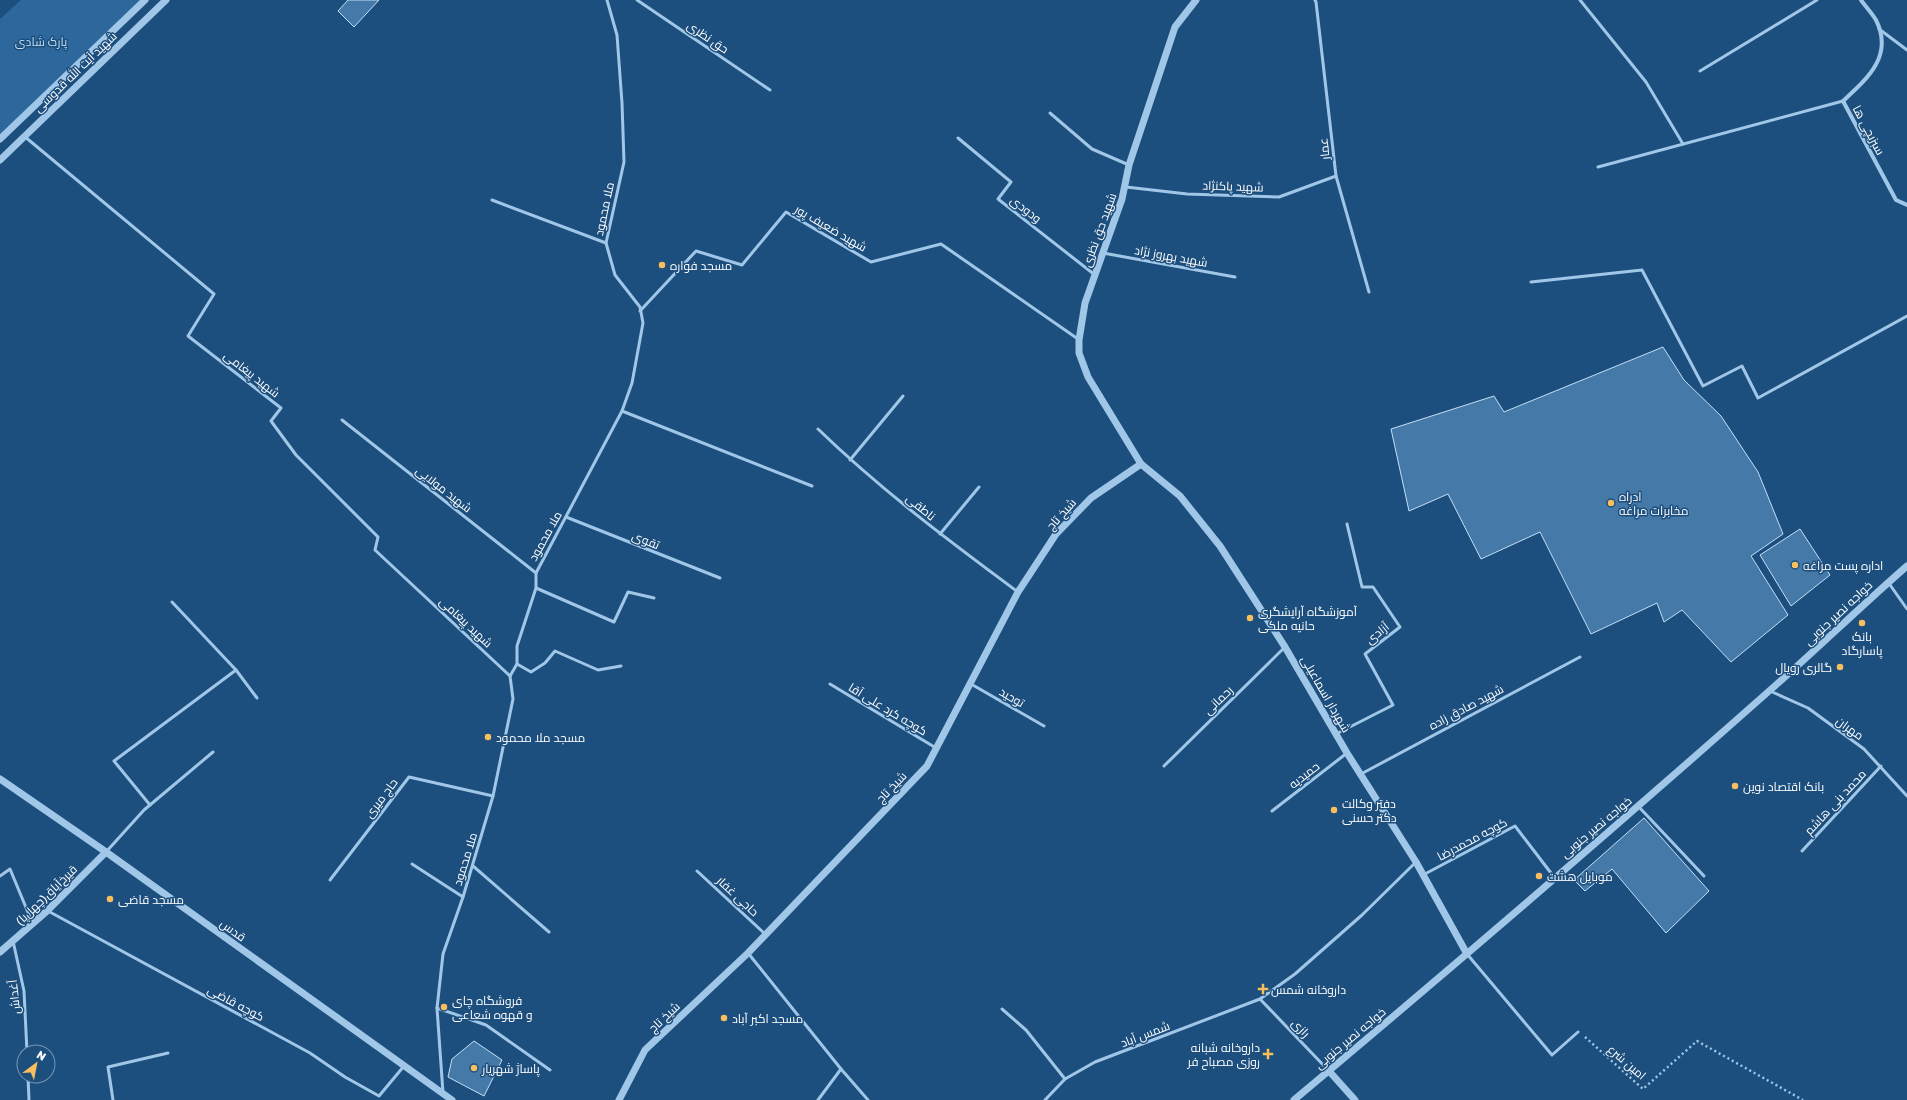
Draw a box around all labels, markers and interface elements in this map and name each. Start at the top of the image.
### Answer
street label: حق نظری [684,18,732,56]
street label: شهید آیت الله قدوسی [30,28,120,115]
park label: پارک شادی [15,34,68,51]
street label: سبزیچی ها [1848,103,1888,158]
street label: عمار [1315,137,1333,162]
street label: شهید پاکنژاد [1202,177,1264,197]
street label: ملا محمود [591,181,617,237]
street label: شهید حق نظری [1079,191,1119,269]
street label: ودودی [1007,192,1045,226]
street label: شهید ضعیف پور [790,201,870,256]
street label: شهید بهروز نژاد [1133,242,1209,270]
place label: مسجد فواره [670,258,732,273]
marker: مسجد فواره [657,260,667,270]
street label: شهید پیغامی [220,347,283,402]
street label: شهید مولایی [413,462,475,516]
place label: ادراه مخابرات مراغه [1619,489,1689,518]
street label: ناطقی [903,490,939,524]
street label: شیخ تاج [1043,495,1080,534]
marker: ادراه مخابرات مراغه [1606,498,1616,508]
street label: ملا محمود [525,509,565,563]
street label: تقوی [630,528,663,553]
place label: اداره پست مراغه [1803,558,1883,575]
marker: اداره پست مراغه [1790,560,1800,570]
street label: خواجه نصیر جنوبی [1801,578,1875,648]
street label: شهید پیغامی [435,594,496,652]
place label: آموزشگاه آرایشگری حانیه ملکی [1258,604,1358,633]
marker: آموزشگاه آرایشگری حانیه ملکی [1245,613,1255,623]
street label: آزادی [1362,618,1392,647]
marker: بانک پاسارگاد [1857,618,1867,628]
place label: بانک پاسارگاد [1842,629,1883,660]
street label: شهردار اسماعیلی [1298,653,1354,735]
place label: گالری رویال [1775,660,1832,675]
marker: گالری رویال [1835,662,1845,672]
street label: کوچه کرد علی آقا [845,680,930,740]
street label: شهید صادق زاده [1426,681,1506,733]
street label: رحمانی [1200,682,1236,718]
street label: توحید [997,684,1028,711]
street label: مهران [1833,713,1867,743]
place label: مسجد ملا محمود [496,730,585,745]
marker: مسجد ملا محمود [483,732,493,742]
street label: حمیدیه [1286,758,1322,792]
street label: محمد بنی هاشم [1801,766,1870,838]
street label: شیخ تاج [873,768,910,806]
street label: حاج میری [361,775,402,821]
place label: بانک اقتصاد نوین [1743,779,1824,794]
marker: بانک اقتصاد نوین [1730,781,1740,791]
street label: خواجه نصیر جنوبی [1557,793,1635,861]
place label: دفتر وکالت دکتر حسنی [1342,796,1397,825]
marker: دفتر وکالت دکتر حسنی [1329,805,1339,815]
street label: کوچه محمدرضا [1434,814,1510,865]
street label: ملا محمود [450,831,480,887]
street label: قیرخ‌آیاق(چهل‌پا) [12,862,82,930]
place label: موبایل هشت [1547,869,1613,884]
marker: موبایل هشت [1534,871,1544,881]
street label: حاجی غفار [713,872,762,919]
place label: مسجد قاضی [118,892,184,907]
marker: مسجد قاضی [105,894,115,904]
street label: قدس [217,916,249,944]
street label: آغداش [5,978,23,1015]
street label: کوچه قاضی [204,982,267,1026]
place label: داروخانه شمس [1271,982,1346,997]
marker: داروخانه شمس [1258,984,1268,994]
place label: فروشگاه چای و قهوه شعاعی [452,993,533,1022]
street label: شیخ تاج [645,999,684,1036]
marker: فروشگاه چای و قهوه شعاعی [439,1002,449,1012]
street label: خواجه نصیر جنوبی [1311,1004,1389,1072]
place label: مسجد اکبر آباد [732,1011,803,1026]
marker: مسجد اکبر آباد [719,1013,729,1023]
street label: رازی [1289,1015,1313,1041]
street label: شمس آباد [1118,1018,1172,1050]
place label: داروخانه شبانه روزی مصباح فر [1187,1040,1260,1070]
street label: امین شرع [1604,1041,1649,1083]
north arrow [16,1044,56,1084]
text: N [35,1047,49,1063]
marker: داروخانه شبانه روزی مصباح فر [1263,1049,1273,1059]
place label: پاساژ شهریار [481,1061,541,1078]
marker: پاساژ شهریار [469,1063,479,1073]

